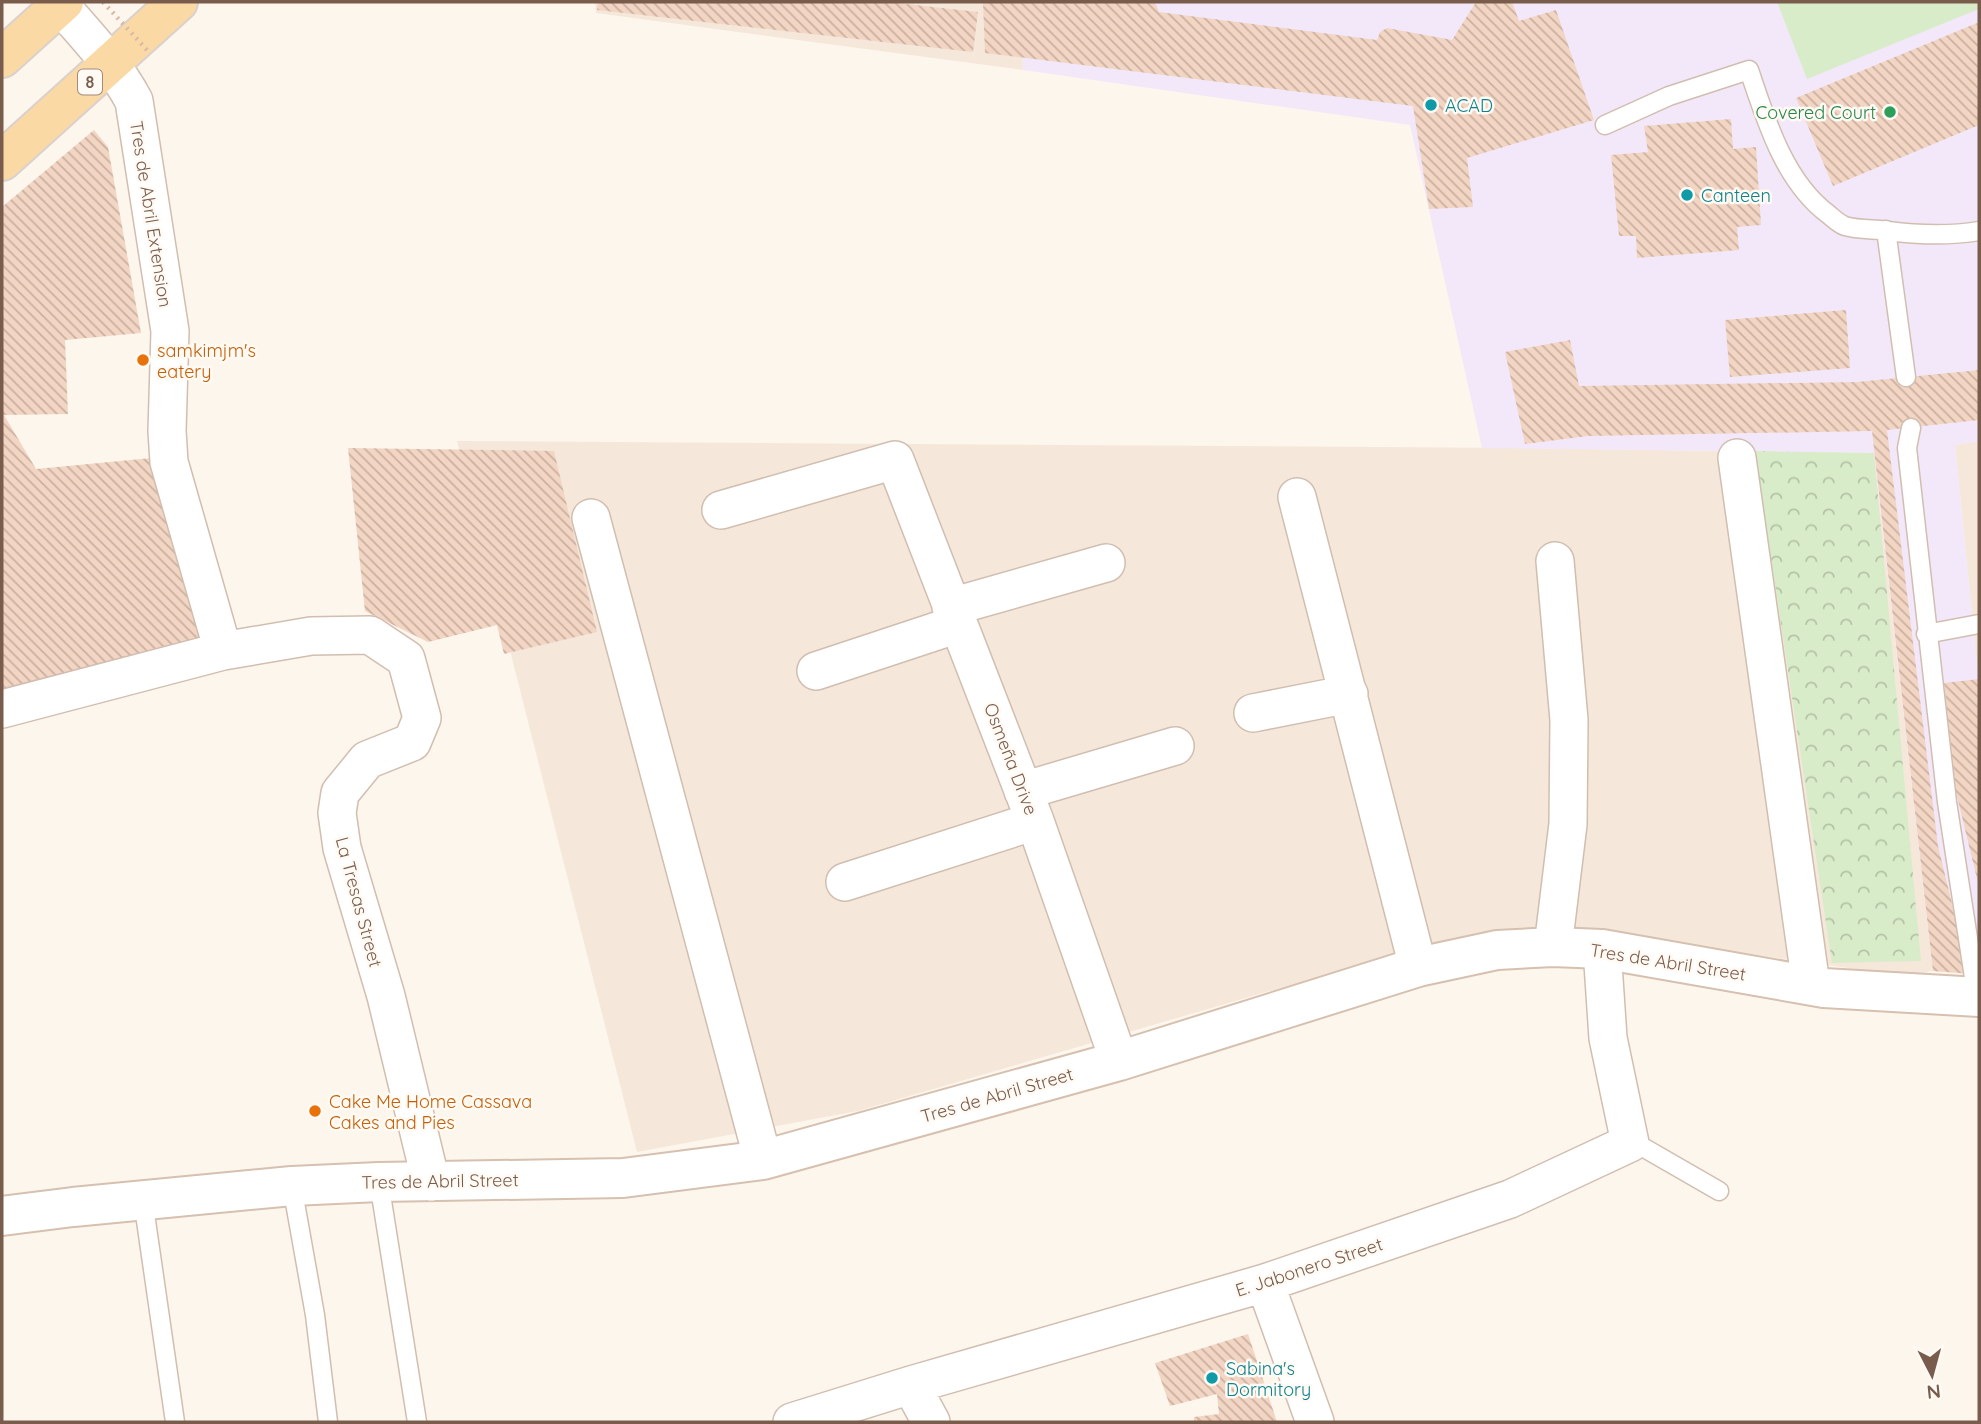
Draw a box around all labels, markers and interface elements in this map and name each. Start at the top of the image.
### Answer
road number: 8 [78,69,102,94]
place label: ACAD [1445,94,1493,117]
marker: ACAD [1423,97,1439,113]
place label: Covered Court [1755,101,1876,124]
marker: Covered Court [1882,104,1898,120]
street label: Tres de Abril Extension [125,119,177,309]
place label: Canteen [1701,184,1771,207]
marker: Canteen [1679,187,1695,203]
place label: samkimjm's eatery [157,339,256,383]
marker: samkimjm's eatery [135,352,151,368]
street label: Osmeña Drive [979,700,1043,818]
street label: La Tresas Street [331,834,387,970]
street label: Tres de Abril Street [1588,938,1748,986]
street label: Tres de Abril Street [918,1062,1076,1128]
place label: Cake Me Home Cassava Cakes and Pies [329,1090,532,1134]
marker: Cake Me Home Cassava Cakes and Pies [307,1103,323,1119]
street label: Tres de Abril Street [361,1168,519,1194]
street label: E. Jabonero Street [1232,1232,1386,1302]
north arrow [1897,1340,1967,1410]
place label: Sabina's Dormitory [1226,1357,1311,1401]
marker: Sabina's Dormitory [1204,1370,1220,1386]
text: N [1926,1379,1942,1405]

